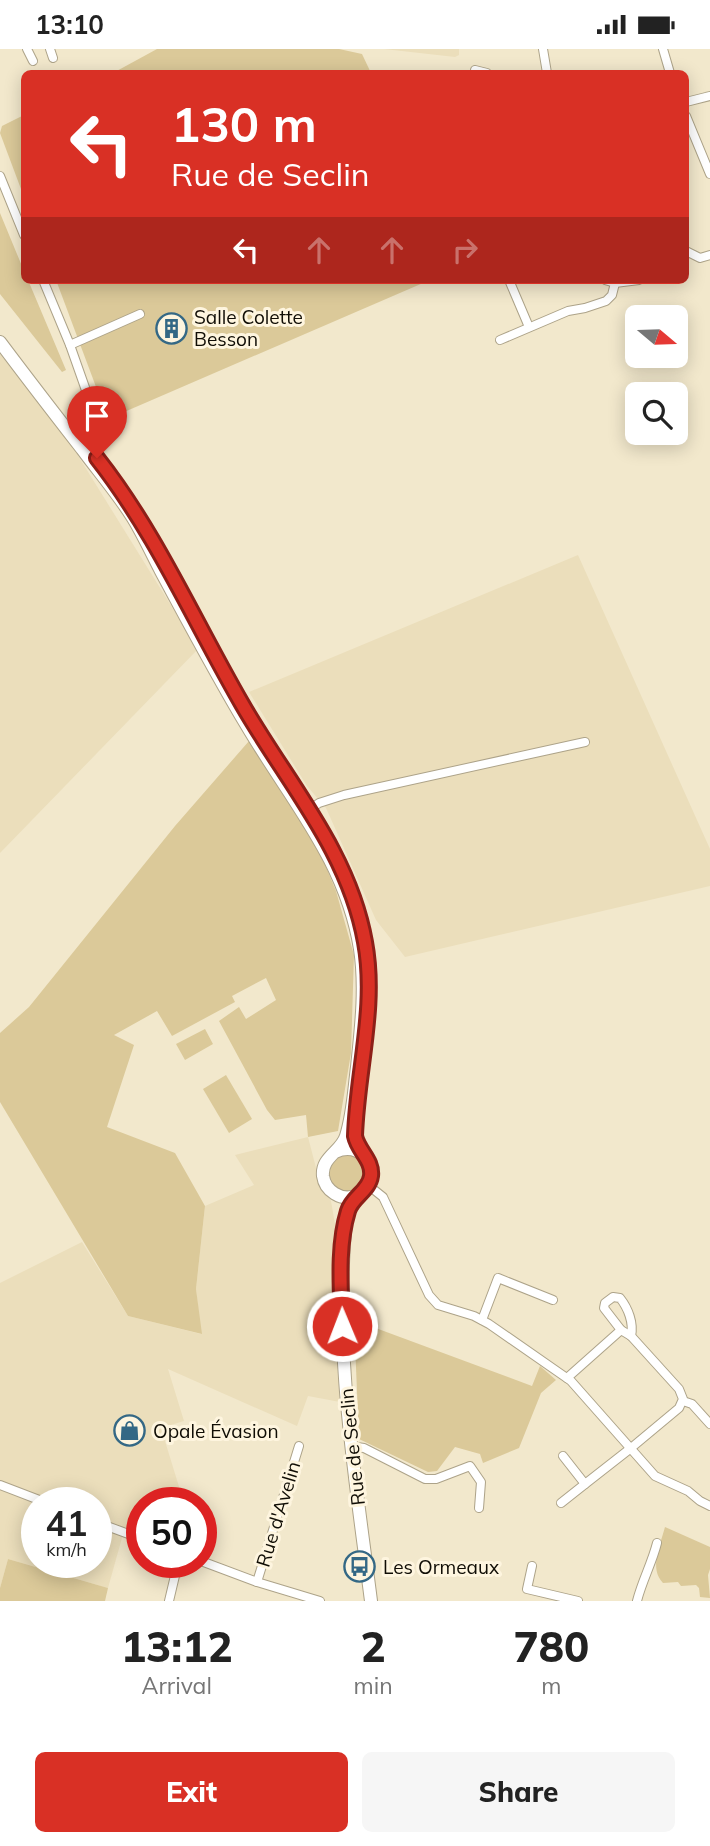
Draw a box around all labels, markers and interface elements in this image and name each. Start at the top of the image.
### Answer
text: 13:10 [35,8,104,41]
text: 130 m [171,93,317,154]
icon: left [56,98,147,189]
text: Rue de Seclin [171,154,370,194]
icon: left [227,231,265,269]
icon: ahead [300,231,338,269]
icon: ahead [373,231,411,269]
icon: right [446,231,484,269]
place label: Salle Colette Besson [194,305,303,351]
north arrow [625,305,688,367]
map controls [625,305,688,445]
building icon: Salle Colette Besson [154,311,188,345]
button: search [625,382,688,445]
pin [67,386,127,458]
icon: arrive [78,397,116,435]
position arrow [305,1289,379,1363]
street label: Rue de Seclin [334,1387,370,1507]
shop icon: Opale Évasion [113,1414,147,1448]
place label: Opale Évasion [153,1419,279,1443]
street label: Rue d'Avelin [251,1458,305,1570]
speed limit sign: 50 [126,1487,217,1578]
text: 41 [45,1501,88,1545]
text: km/h [46,1538,87,1561]
bus stop icon: Les Ormeaux [343,1550,377,1584]
place label: Les Ormeaux [383,1555,499,1579]
text: 13:12 [121,1620,233,1673]
text: 2 [360,1620,386,1673]
text: 780 [514,1620,589,1673]
text: Arrival [142,1671,212,1700]
text: min [353,1671,393,1700]
text: m [541,1671,561,1700]
button: Exit [35,1752,348,1832]
button: Share [362,1752,675,1832]

